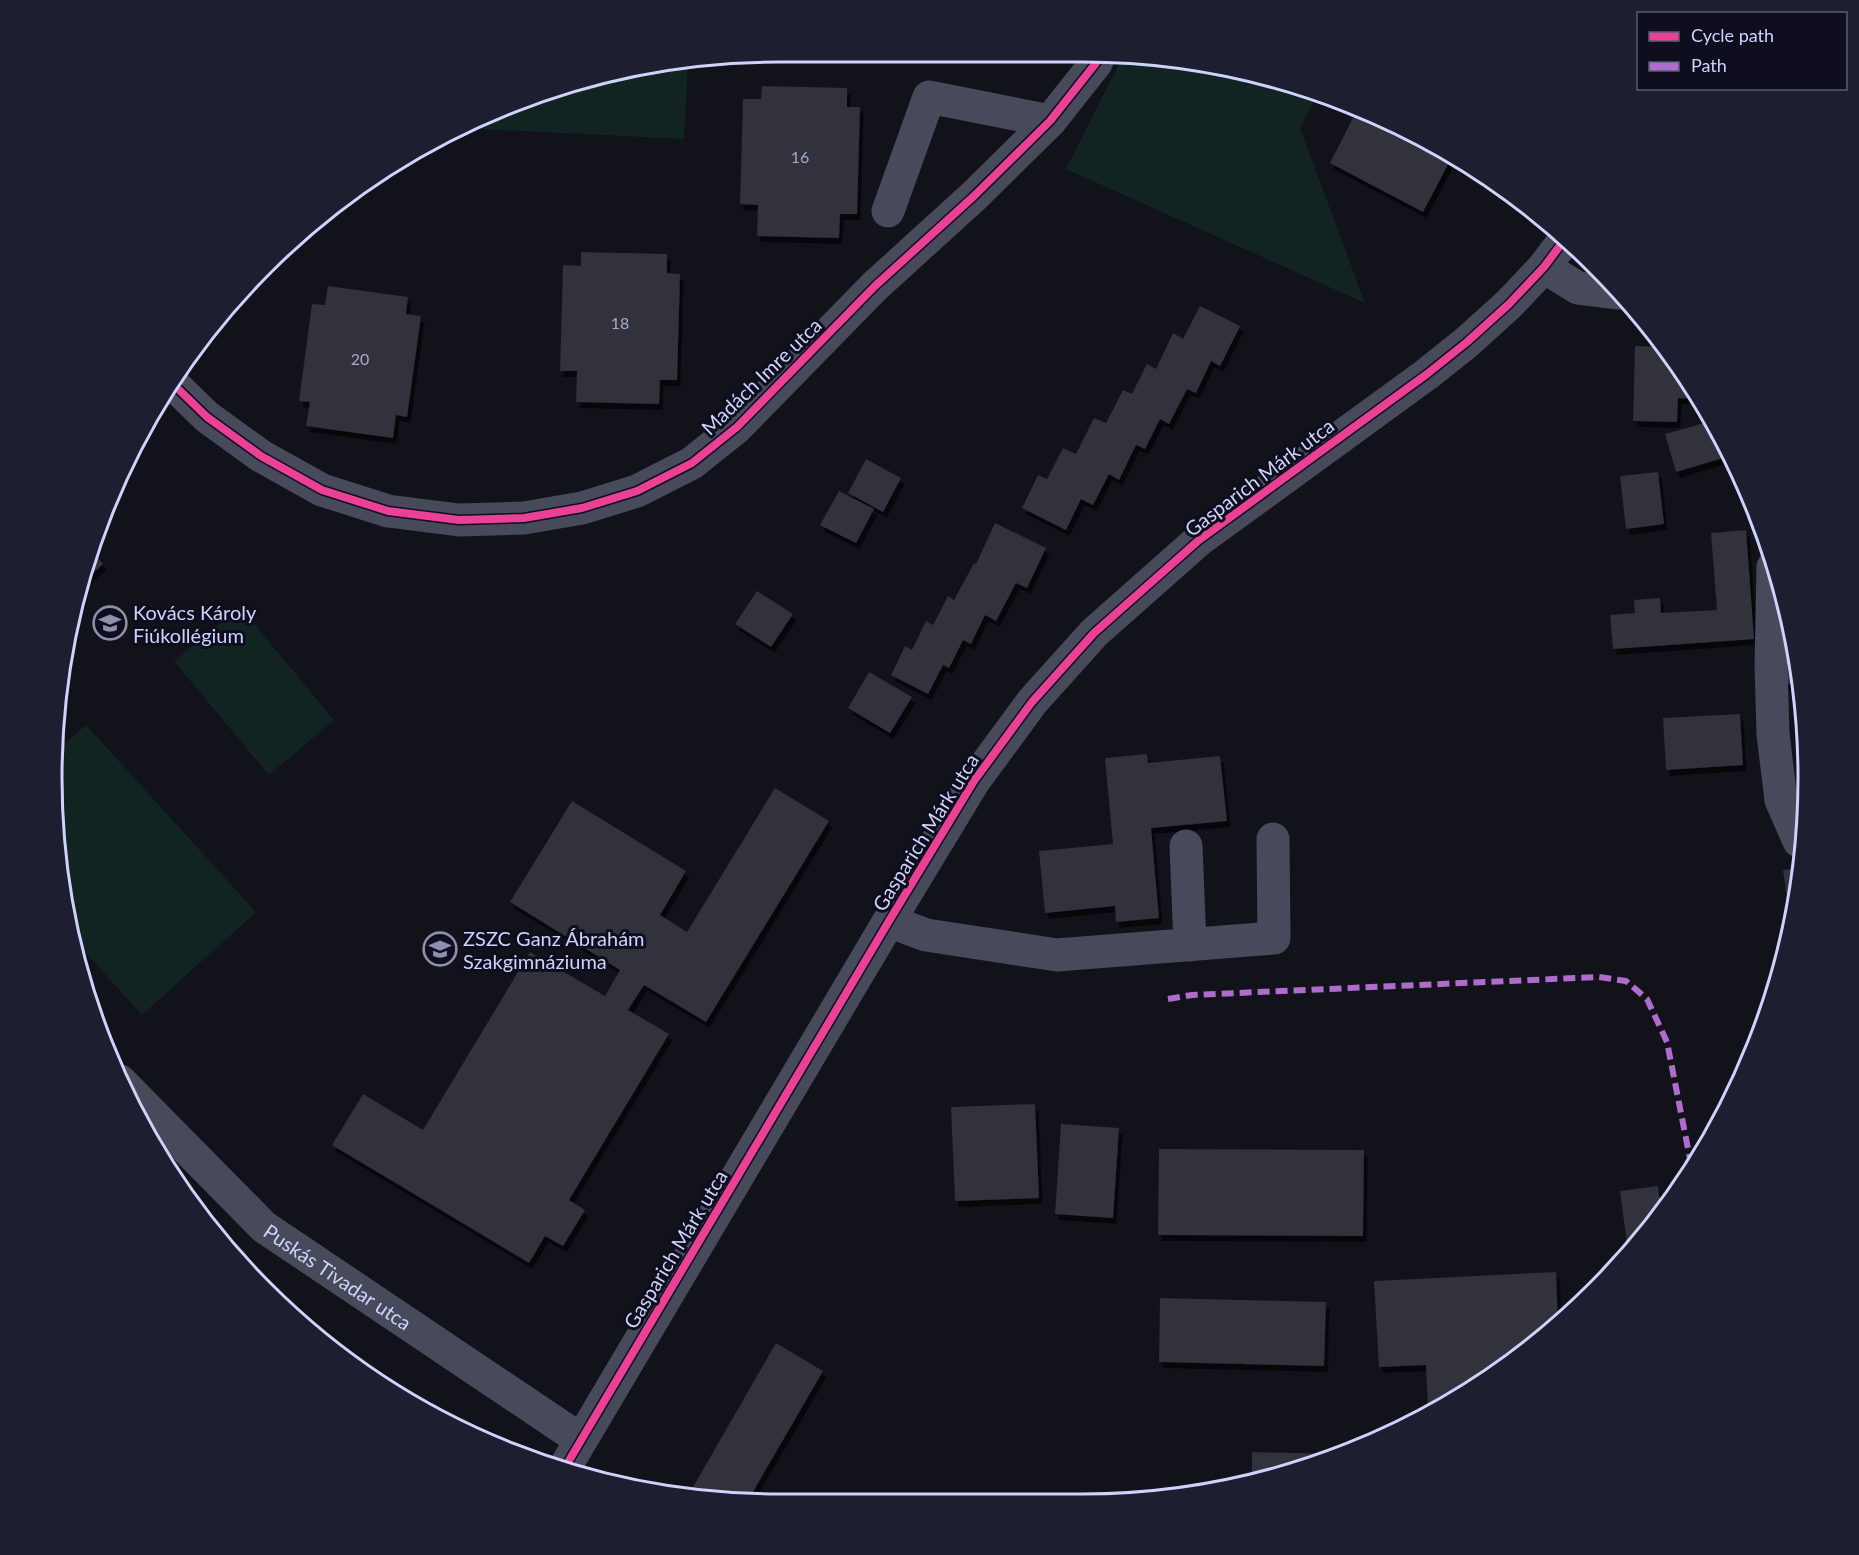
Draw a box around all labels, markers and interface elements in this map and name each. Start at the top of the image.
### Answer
legend [1637,12,1847,90]
text: Cycle path [1691,24,1774,46]
text: Path [1691,54,1727,76]
house number: 16 [791,147,809,166]
house number: 18 [611,313,629,332]
street label: Madách Imre utca [696,313,826,439]
house number: 20 [351,349,369,368]
street label: Gasparich Márk utca [1180,413,1338,541]
place label: Kovács Károly Fiúkollégium [133,600,257,647]
school or university icon: Kovács Károly Fiúkollégium [92,605,128,641]
street label: Gasparich Márk utca [867,749,983,915]
place label: ZSZC Ganz Ábrahám Szakgimnáziuma [463,926,645,973]
school or university icon: ZSZC Ganz Ábrahám Szakgimnáziuma [422,931,458,967]
street label: Gasparich Márk utca [618,1165,732,1333]
street label: Puskás Tivadar utca [259,1218,416,1335]

